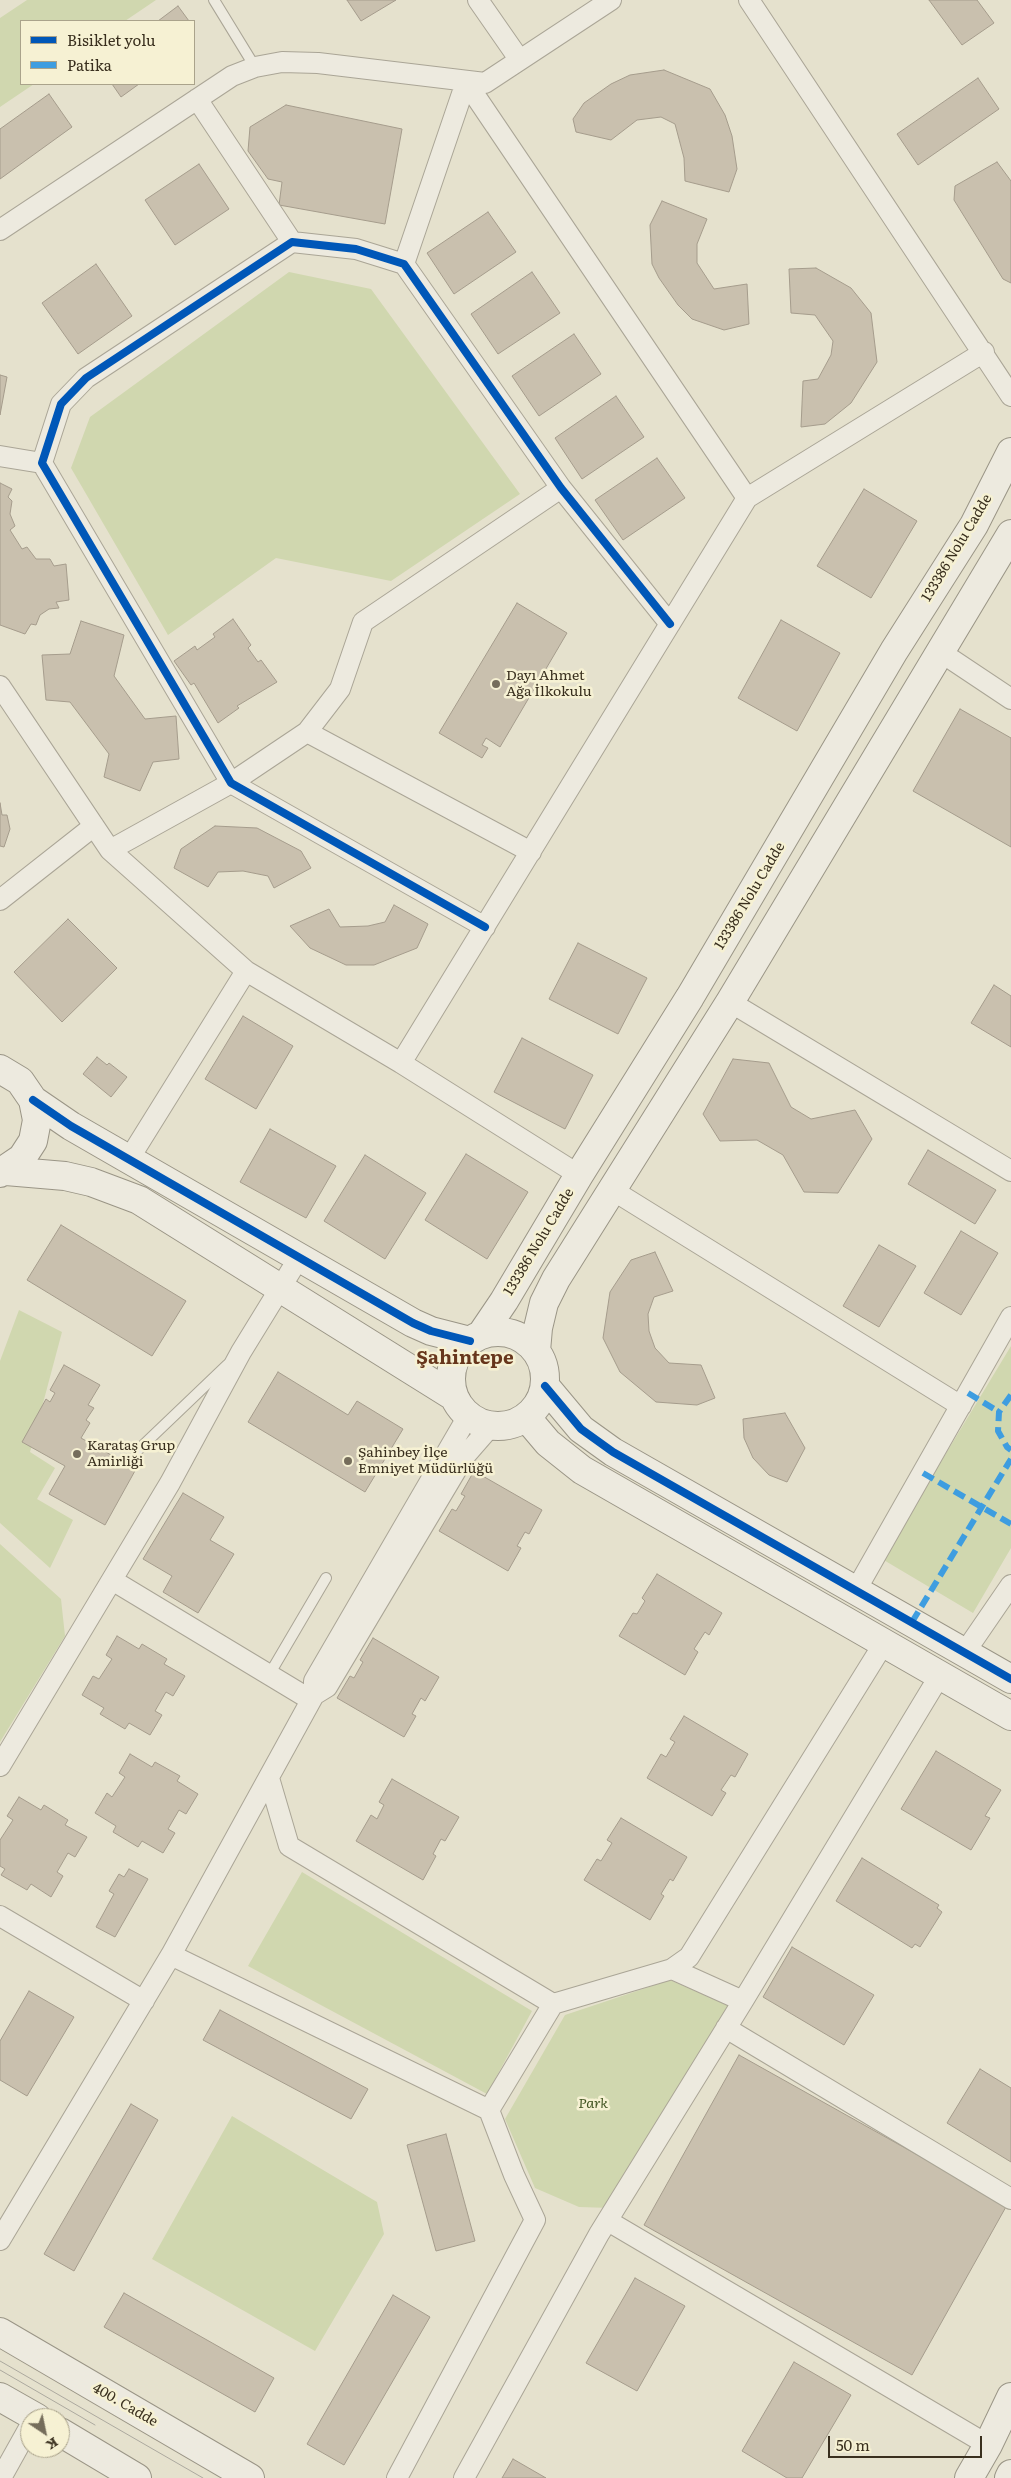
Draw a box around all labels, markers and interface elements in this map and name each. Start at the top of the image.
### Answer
legend [20,20,195,85]
text: Bisiklet yolu [67,28,155,51]
text: Patika [67,53,112,76]
street label: 133386 Nolu Cadde [918,491,996,605]
place label: Dayı Ahmet Ağa İlkokulu [506,668,592,700]
marker: Dayı Ahmet Ağa İlkokulu [490,678,502,690]
street label: 133386 Nolu Cadde [711,839,789,953]
street label: 133386 Nolu Cadde [500,1185,578,1299]
district label: Şahintepe [416,1347,514,1369]
place label: Karataş Grup Amirliği [87,1438,175,1470]
place label: Şahinbey İlçe Emniyet Müdürlüğü [358,1445,493,1478]
marker: Karataş Grup Amirliği [71,1448,83,1460]
marker: Şahinbey İlçe Emniyet Müdürlüğü [342,1455,354,1467]
park label: Park [578,2096,608,2112]
street label: 400. Cadde [89,2380,161,2430]
north arrow [20,2408,70,2458]
scale bar [831,2426,985,2458]
text: K [43,2433,63,2456]
text: 50 m [836,2433,870,2456]

